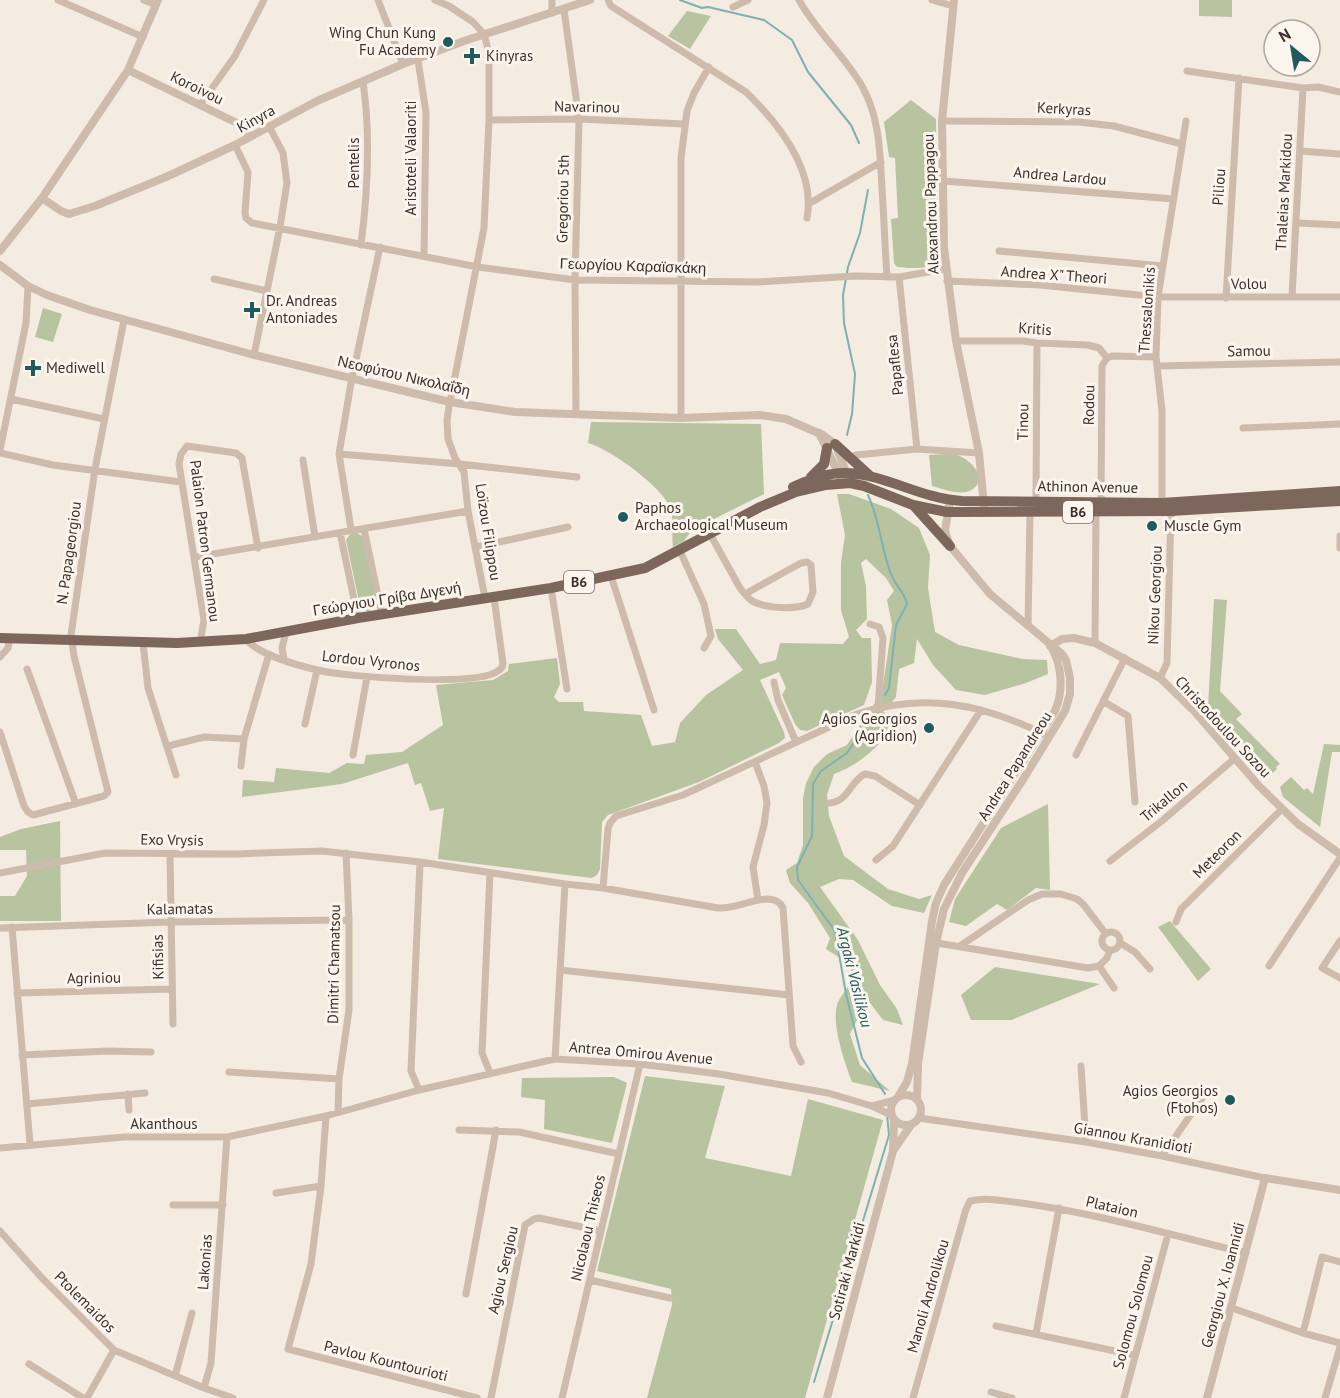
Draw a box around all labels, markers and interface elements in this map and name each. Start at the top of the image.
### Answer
north arrow [1262,18,1322,78]
place label: Wing Chun Kung Fu Academy [329,23,436,59]
text: N [1275,24,1294,46]
marker: Wing Chun Kung Fu Academy [441,35,455,49]
place label: Kinyras [486,46,533,65]
marker: Kinyras [463,47,481,65]
street label: Koroivou [168,67,227,109]
street label: Navarinou [554,96,620,117]
street label: Kerkyras [1037,98,1092,119]
street label: Kinyra [233,100,278,137]
street label: Aristoteli Valaoriti [401,101,420,215]
street label: Thaleias Markidou [1271,133,1296,251]
street label: Alexandrou Pappagou [919,134,942,274]
street label: Pentelis [344,138,363,188]
street label: Gregoriou 5th [552,155,573,243]
street label: Andrea Lardou [1013,162,1107,189]
street label: Piliou [1208,168,1229,206]
street label: Γεωργίου Καραϊσκάκη [559,253,707,278]
street label: Andrea X" Theori [1000,261,1108,288]
street label: Thessalonikis [1134,266,1159,354]
street label: Volou [1230,274,1267,293]
place label: Dr. Andreas Antoniades [266,291,338,327]
marker: Dr. Andreas Antoniades [243,301,261,319]
street label: Kritis [1018,318,1052,339]
street label: Papaflesa [882,334,907,396]
street label: Samou [1227,341,1271,360]
street label: Νεοφύτου Νικολαΐδη [336,351,472,400]
place label: Mediwell [46,358,105,377]
marker: Mediwell [24,359,42,377]
street label: Rodou [1079,385,1098,425]
street label: Tinou [1013,403,1032,440]
street label: Palaion Patron Germanou [186,459,225,623]
street label: Athinon Avenue [1038,476,1139,497]
street label: Loïzou Filippou [471,482,506,582]
place label: Paphos Archaeological Museum [635,498,788,534]
street label: N. Papageorgiou [52,500,85,606]
road number: B6 [1063,501,1093,523]
marker: Paphos Archaeological Museum [616,510,630,524]
place label: Muscle Gym [1164,516,1241,535]
marker: Muscle Gym [1145,519,1159,533]
street label: Nikou Georgiou [1143,545,1166,645]
road number: B6 [564,571,594,593]
street label: Γεώργιου Γρίβα Διγενή [311,577,462,620]
street label: Lordou Vyronos [321,646,421,675]
street label: Christodoulou Sozou [1171,672,1275,781]
street label: Andrea Papandreou [973,708,1056,824]
place label: Agios Georgios (Agridion) [822,709,917,745]
marker: Agios Georgios (Agridion) [922,721,936,735]
street label: Trikallon [1136,775,1191,826]
street label: Meteoron [1188,825,1245,882]
street label: Exo Vrysis [140,829,204,850]
street label: Kalamatas [147,898,213,919]
street label: Dimitri Chamatsou [323,904,344,1024]
water label: Argaki Vasilikou [833,924,877,1029]
street label: Kifisias [148,934,167,980]
street label: Agriniou [67,968,121,987]
street label: Antrea Omirou Avenue [568,1037,714,1068]
place label: Agios Georgios (Ftohos) [1123,1081,1218,1117]
marker: Agios Georgios (Ftohos) [1223,1093,1237,1107]
street label: Akanthous [130,1114,198,1133]
street label: Giannou Kranidioti [1072,1118,1194,1157]
street label: Nicolaou Thiseos [566,1173,609,1283]
street label: Plataion [1084,1191,1140,1222]
street label: Sotiraki Markidi [824,1220,869,1322]
street label: Georgiou X. Ioannidi [1197,1220,1248,1350]
street label: Agiou Sergiou [483,1224,522,1316]
street label: Lakonias [193,1233,216,1291]
street label: Manoli Androlikou [902,1237,953,1355]
street label: Solomou Solomou [1108,1253,1157,1371]
street label: Ptolemaidos [51,1267,120,1336]
street label: Pavlou Kountourioti [322,1336,450,1385]

